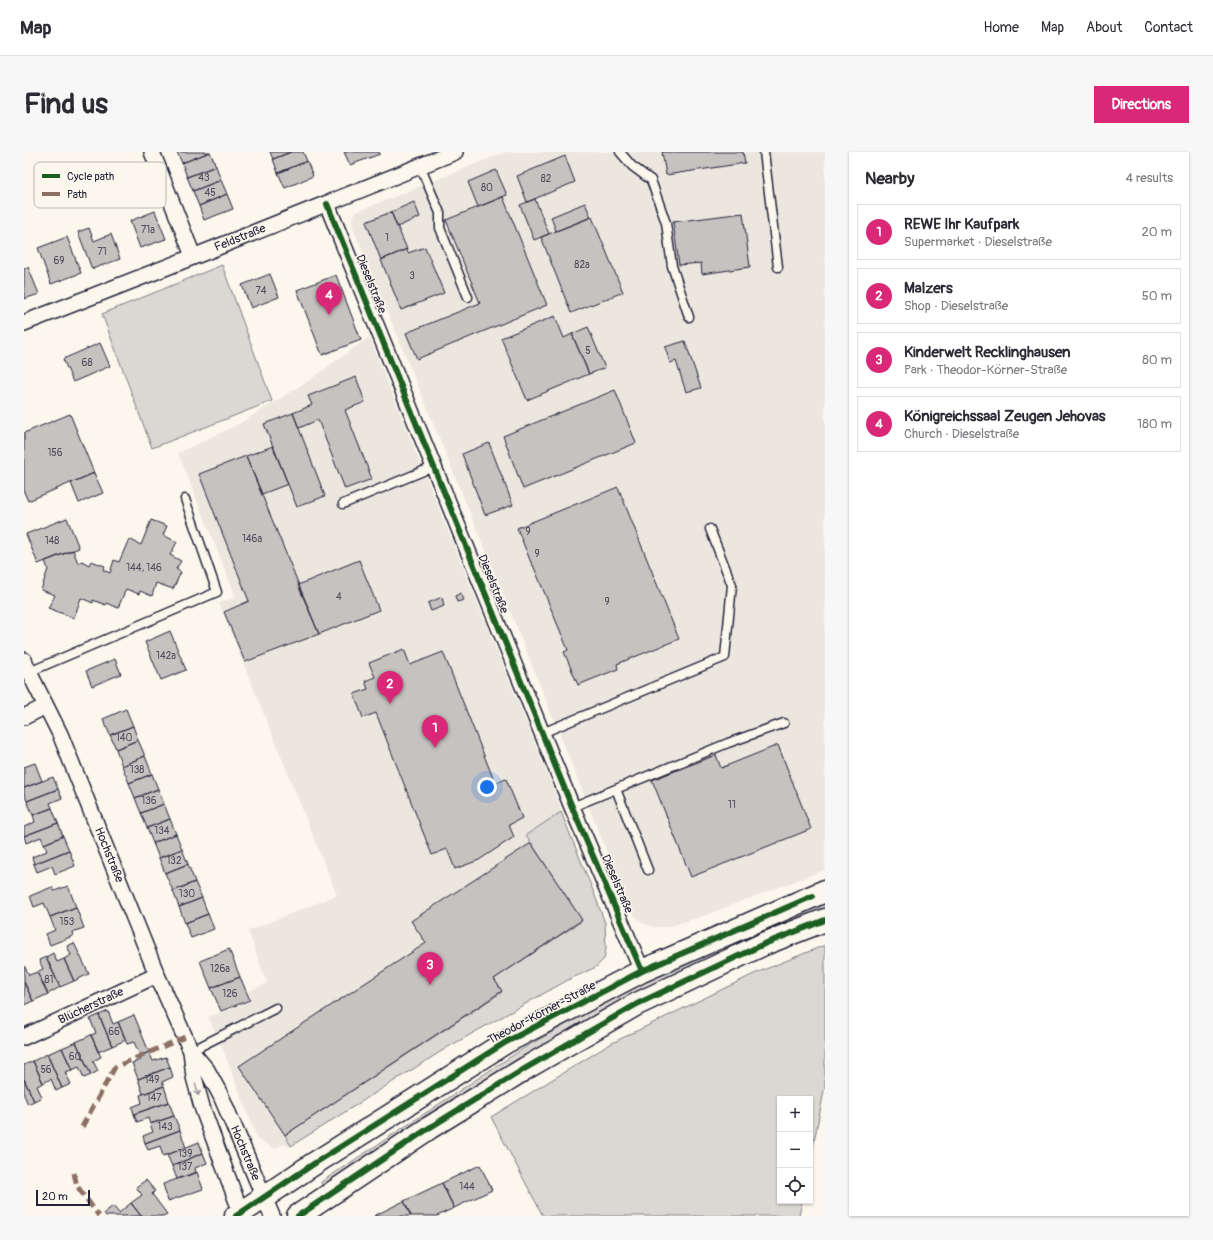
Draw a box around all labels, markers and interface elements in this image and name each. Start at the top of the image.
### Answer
text: Map [20,16,51,40]
text: Home [984,19,1019,36]
text: Map [1041,19,1064,36]
text: About [1086,19,1122,36]
text: Contact [1144,19,1193,36]
button: Directions [1094,86,1189,123]
text: Find us [24,87,108,122]
legend [34,162,166,208]
text: Nearby [865,168,914,189]
text: Cycle path [67,170,114,183]
text: 4 results [1126,170,1173,186]
house number: 43 [198,172,210,184]
house number: 82 [541,173,552,185]
house number: 80 [481,182,493,194]
house number: 45 [204,187,216,199]
text: Path [67,188,87,201]
text: REWE Ihr Kaufpark [904,215,1019,234]
street label: Feldstraße [212,221,268,255]
house number: 71a [141,224,155,236]
text: 1 [876,224,882,240]
text: 20 m [1141,224,1172,240]
house number: 1 [385,232,389,244]
text: Supermarket · Dieselstraße [904,234,1052,250]
house number: 71 [97,246,107,258]
street label: Dieselstraße [352,252,390,316]
house number: 69 [54,255,64,267]
house number: 82a [574,259,590,271]
house number: 3 [409,270,415,282]
text: Malzers [904,279,953,298]
pin: 4 [316,282,342,315]
house number: 74 [255,285,267,297]
text: 2 [875,288,883,304]
text: 50 m [1142,288,1172,304]
text: Shop · Dieselstraße [904,298,1008,314]
text: Kinderwelt Recklinghausen [904,343,1070,362]
house number: 5 [585,345,591,357]
text: 3 [875,352,883,368]
text: 80 m [1142,352,1172,368]
house number: 68 [82,357,92,369]
text: Park · Theodor-Körner-Straße [904,362,1067,378]
text: Königreichssaal Zeugen Jehovas [904,407,1106,426]
text: 4 [875,416,883,432]
text: 180 m [1137,416,1172,432]
text: Church · Dieselstraße [904,426,1019,442]
house number: 156 [47,447,63,459]
house number: 9 [525,526,531,538]
house number: 146a [242,533,262,545]
house number: 148 [45,535,59,547]
house number: 9 [534,548,540,560]
street label: Dieselstraße [474,552,512,616]
house number: 144, 146 [126,562,162,574]
house number: 4 [336,591,342,603]
house number: 9 [604,596,610,608]
house number: 142a [156,650,176,662]
pin: 2 [377,671,403,704]
pin: 1 [422,715,448,748]
house number: 140 [116,732,132,744]
house number: 138 [130,764,144,776]
your location [477,777,497,797]
house number: 136 [141,795,157,807]
house number: 11 [728,799,736,811]
street label: Hochstraße [91,825,127,885]
house number: 134 [154,825,170,837]
street label: Dieselstraße [598,852,636,916]
house number: 132 [166,855,182,867]
house number: 130 [179,888,195,900]
house number: 153 [60,916,75,928]
pin: 3 [417,952,443,985]
house number: 126a [210,963,230,975]
house number: 81 [45,974,54,986]
street label: Theodor-Körner-Straße [485,978,599,1048]
street label: Blücherstraße [56,984,126,1028]
house number: 126 [222,988,238,1000]
house number: 66 [108,1026,120,1038]
house number: 60 [69,1051,81,1063]
house number: 56 [40,1064,52,1076]
house number: 149 [145,1074,159,1086]
one-way arrow [194,1083,202,1096]
house number: 147 [147,1092,162,1104]
map controls [777,1096,813,1204]
button: + [777,1096,813,1132]
house number: 143 [157,1121,173,1133]
street label: Hochstraße [227,1123,263,1183]
button: − [777,1132,813,1168]
house number: 139 [178,1148,192,1160]
house number: 137 [178,1161,193,1173]
button: locate [777,1168,813,1204]
house number: 144 [459,1181,475,1193]
scale bar [36,1188,90,1207]
text: 20 m [42,1190,68,1203]

